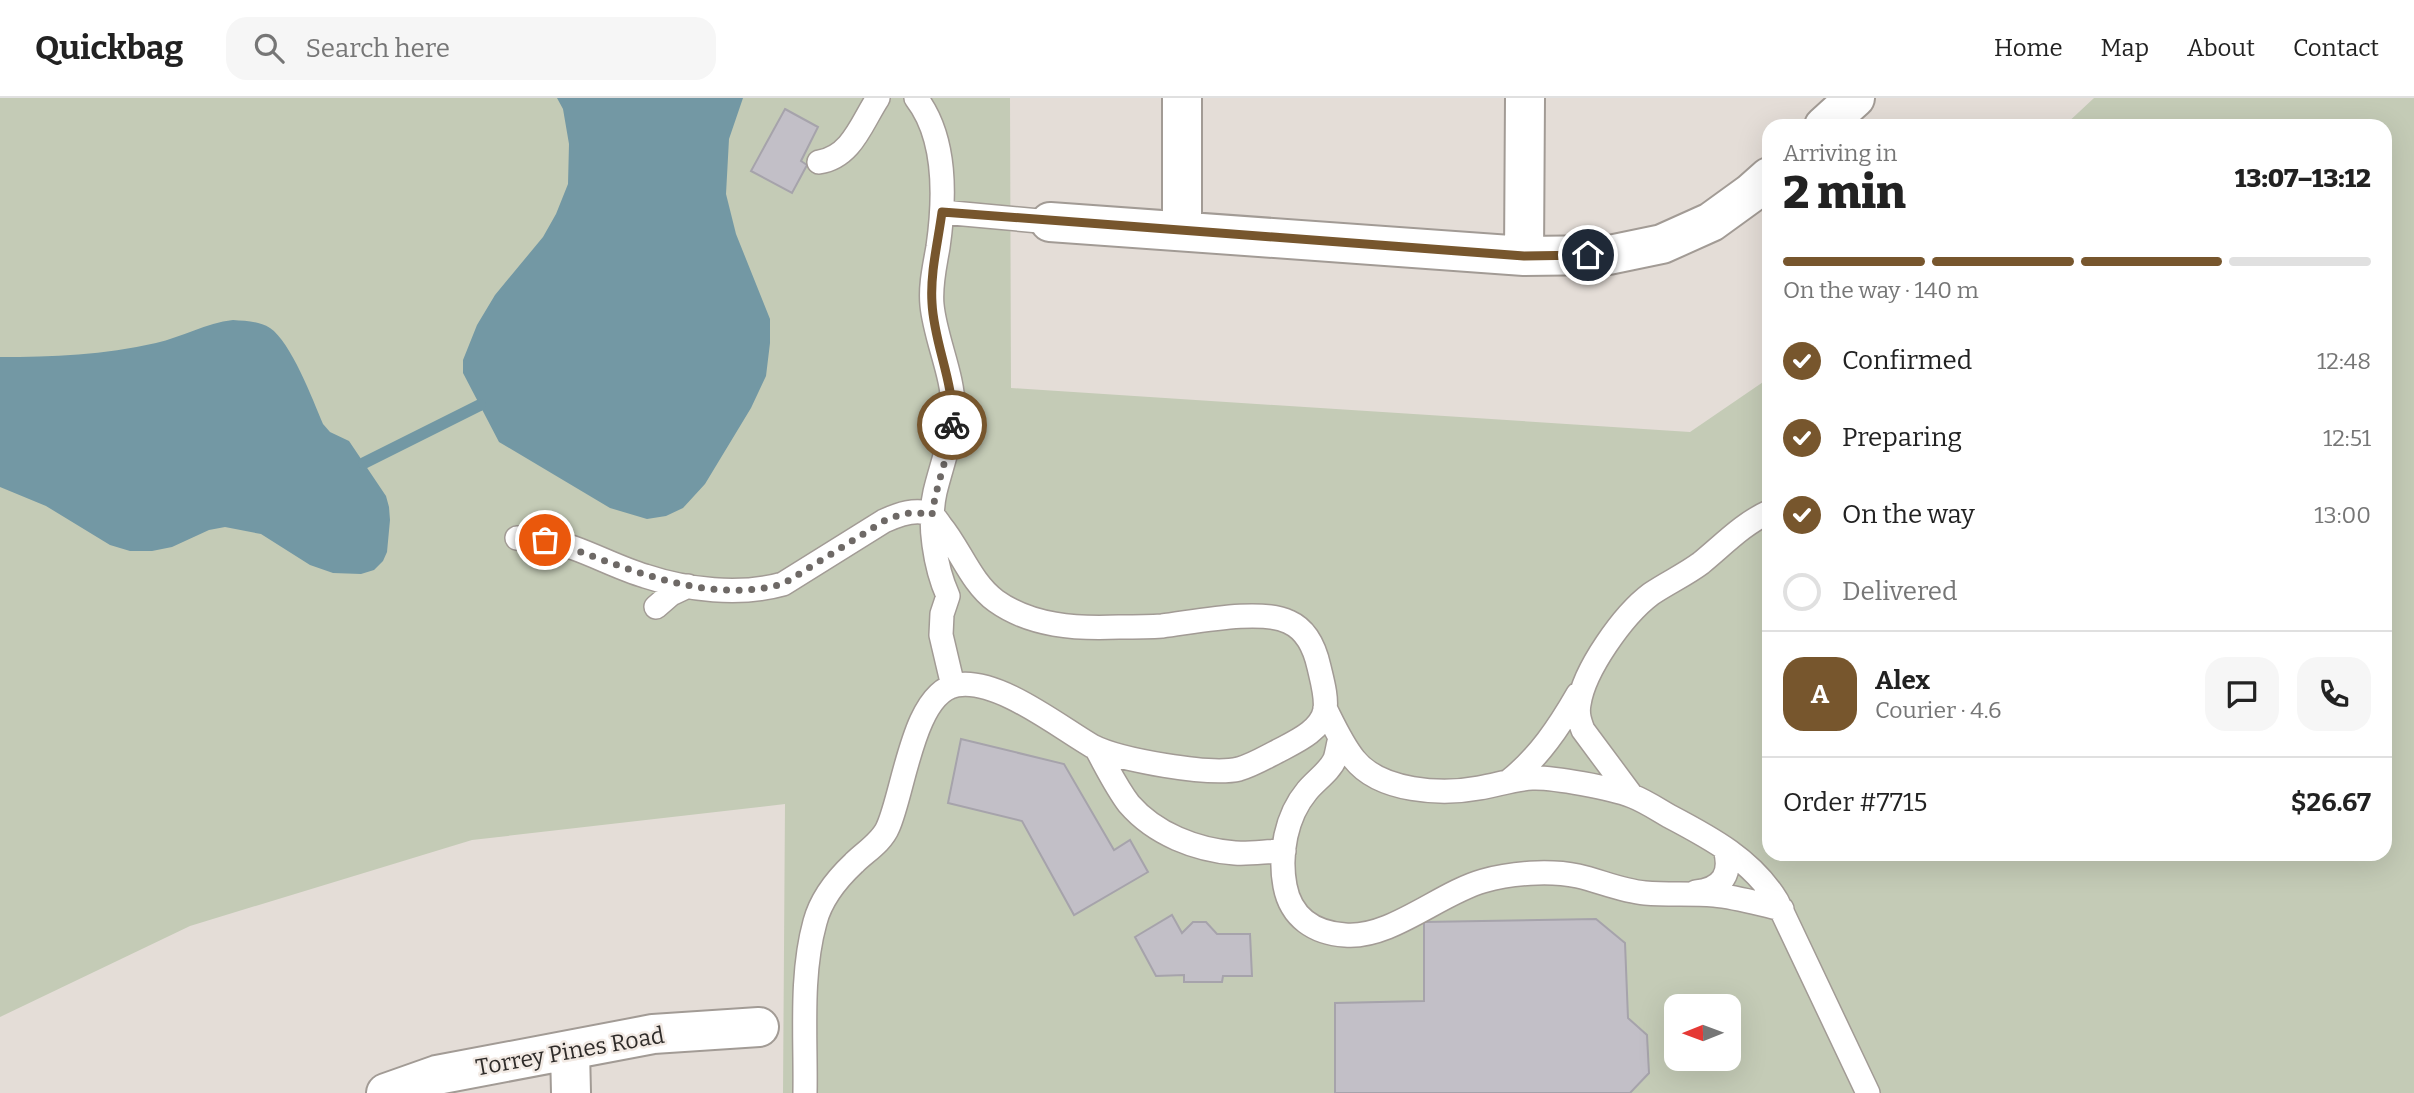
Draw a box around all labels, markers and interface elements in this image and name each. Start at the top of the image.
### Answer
search box [226,17,716,80]
text: Quickbag [35,28,184,68]
icon: search [250,29,288,67]
text: Search here [306,33,450,64]
text: Home [1994,34,2063,62]
text: Map [2101,34,2149,62]
text: About [2187,34,2255,62]
text: Contact [2293,34,2379,62]
text: Arriving in [1783,139,1897,167]
text: 13:07–13:12 [2235,163,2371,194]
text: 2 min [1783,165,1906,220]
pin [1558,225,1618,285]
icon: home [1569,236,1607,274]
text: On the way · 140 m [1783,276,1979,304]
icon: check [1783,342,1821,380]
text: Confirmed [1842,345,1972,376]
text: 12:48 [2317,347,2371,375]
courier [917,390,987,460]
icon: bike [933,406,971,444]
icon: check [1783,419,1821,457]
text: Preparing [1842,422,1962,453]
text: 12:51 [2323,424,2371,452]
icon: check [1783,496,1821,534]
text: On the way [1842,499,1975,530]
text: 13:00 [2314,501,2371,529]
pin [515,510,575,570]
icon: bag [526,521,564,559]
text: Delivered [1842,576,1957,607]
button: chat [2205,657,2279,731]
button: phone [2297,657,2371,731]
text: Alex [1875,665,1930,696]
text: A [1811,679,1829,710]
text: Courier · 4.6 [1875,696,2002,724]
text: Order #7715 [1783,787,1927,818]
text: $26.67 [2291,787,2371,818]
north arrow [1664,994,1741,1071]
map controls [1664,994,1741,1071]
street label: Torrey Pines Road [474,1021,667,1081]

